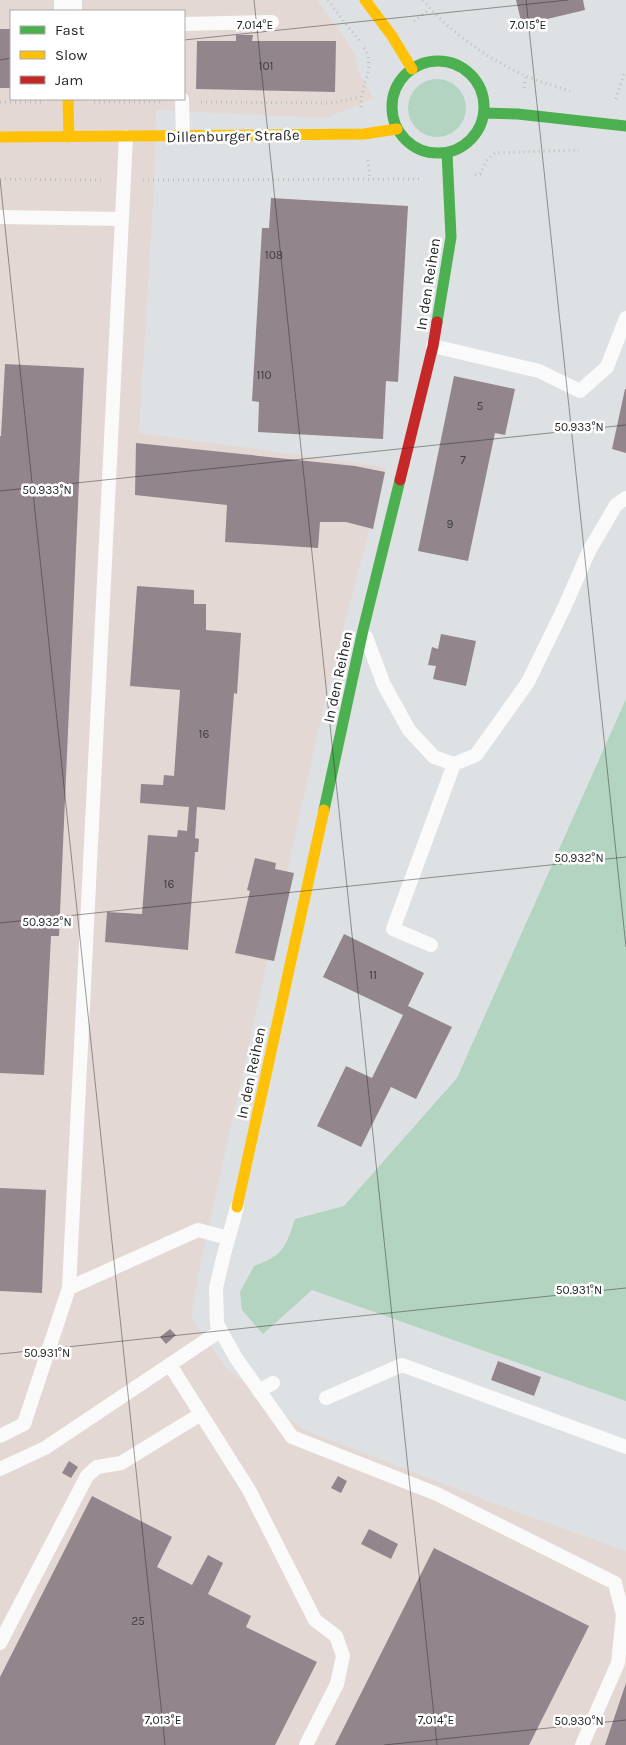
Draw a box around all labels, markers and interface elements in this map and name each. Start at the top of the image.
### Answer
legend [10,10,185,100]
text: 7.014°E [237,18,273,32]
text: 7.015°E [510,18,546,32]
text: Fast [55,21,85,39]
text: Slow [55,46,87,64]
house number: 101 [258,59,274,73]
text: Jam [55,71,83,89]
street label: Dillenburger Straße [166,126,300,146]
street label: In den Reihen [412,237,444,331]
house number: 108 [265,248,283,262]
house number: 110 [256,368,272,382]
house number: 5 [477,399,484,413]
text: 50.933°N [554,420,604,434]
house number: 7 [460,453,466,467]
text: 50.933°N [22,483,72,497]
house number: 9 [447,517,454,531]
street label: In den Reihen [320,630,356,724]
house number: 16 [199,727,210,741]
text: 50.932°N [554,851,604,865]
house number: 16 [164,877,175,891]
text: 50.932°N [22,915,72,929]
house number: 11 [369,968,377,982]
street label: In den Reihen [233,1026,269,1120]
text: 50.931°N [556,1283,602,1297]
text: 50.931°N [24,1346,70,1360]
house number: 25 [131,1614,145,1628]
text: 7.013°E [145,1713,181,1727]
text: 7.014°E [418,1713,454,1727]
text: 50.930°N [554,1714,604,1728]

